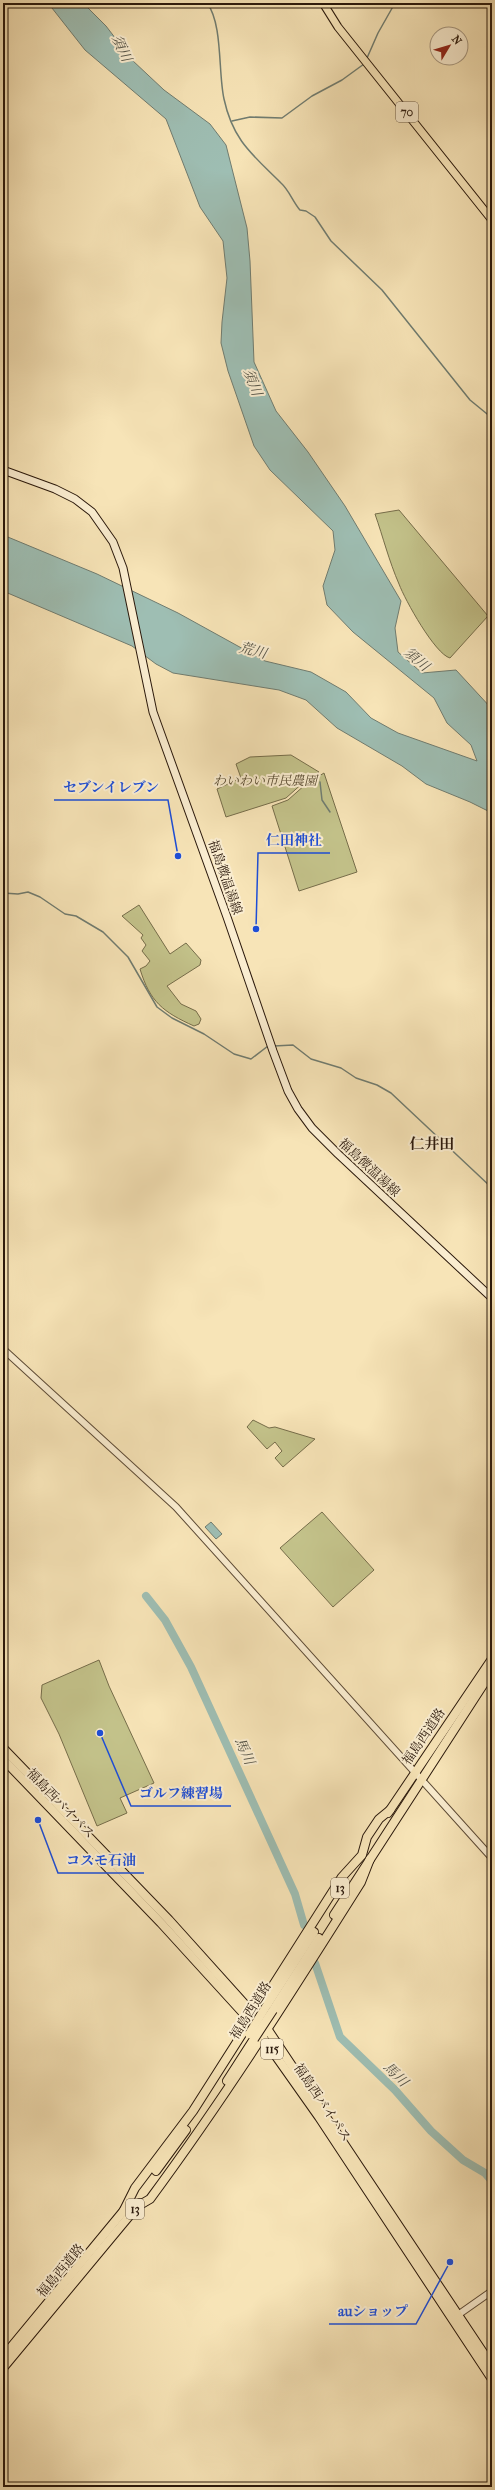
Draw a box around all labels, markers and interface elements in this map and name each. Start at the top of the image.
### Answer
north arrow [429,26,469,66]
water label: 須川 [108,32,136,66]
text: N [449,33,465,48]
road number: 70 [396,102,418,122]
water label: 須川 [240,366,266,400]
water label: 荒川 [237,639,271,663]
water label: 須川 [400,644,434,676]
park label: わいわい市民農園 [213,773,319,788]
callout: セブンイレブン [54,774,168,800]
text: セブンイレブン [63,779,159,796]
callout: 仁田神社 [258,827,330,853]
text: 仁田神社 [266,832,322,849]
street label: 福島微温湯線 [206,838,245,916]
street label: 福島微温湯線 [336,1135,403,1199]
district label: 仁井田 [409,1135,455,1153]
street label: 福島西道路 [399,1705,448,1767]
water label: 馬川 [231,1735,259,1769]
street label: 福島西バイパス [24,1765,98,1841]
callout: ゴルフ練習場 [131,1780,231,1806]
text: ゴルフ練習場 [139,1785,223,1802]
callout: コスモ石油 [58,1847,144,1873]
text: コスモ石油 [66,1852,136,1869]
road number: 13 [331,1878,349,1898]
street label: 福島西道路 [227,1979,274,2042]
road number: 115 [261,2039,283,2059]
water label: 馬川 [380,2058,413,2092]
street label: 福島西バイパス [291,2060,354,2144]
road number: 13 [126,2199,144,2219]
street label: 福島西道路 [34,2241,87,2300]
callout: auショップ [329,2298,416,2324]
text: auショップ [338,2303,408,2320]

